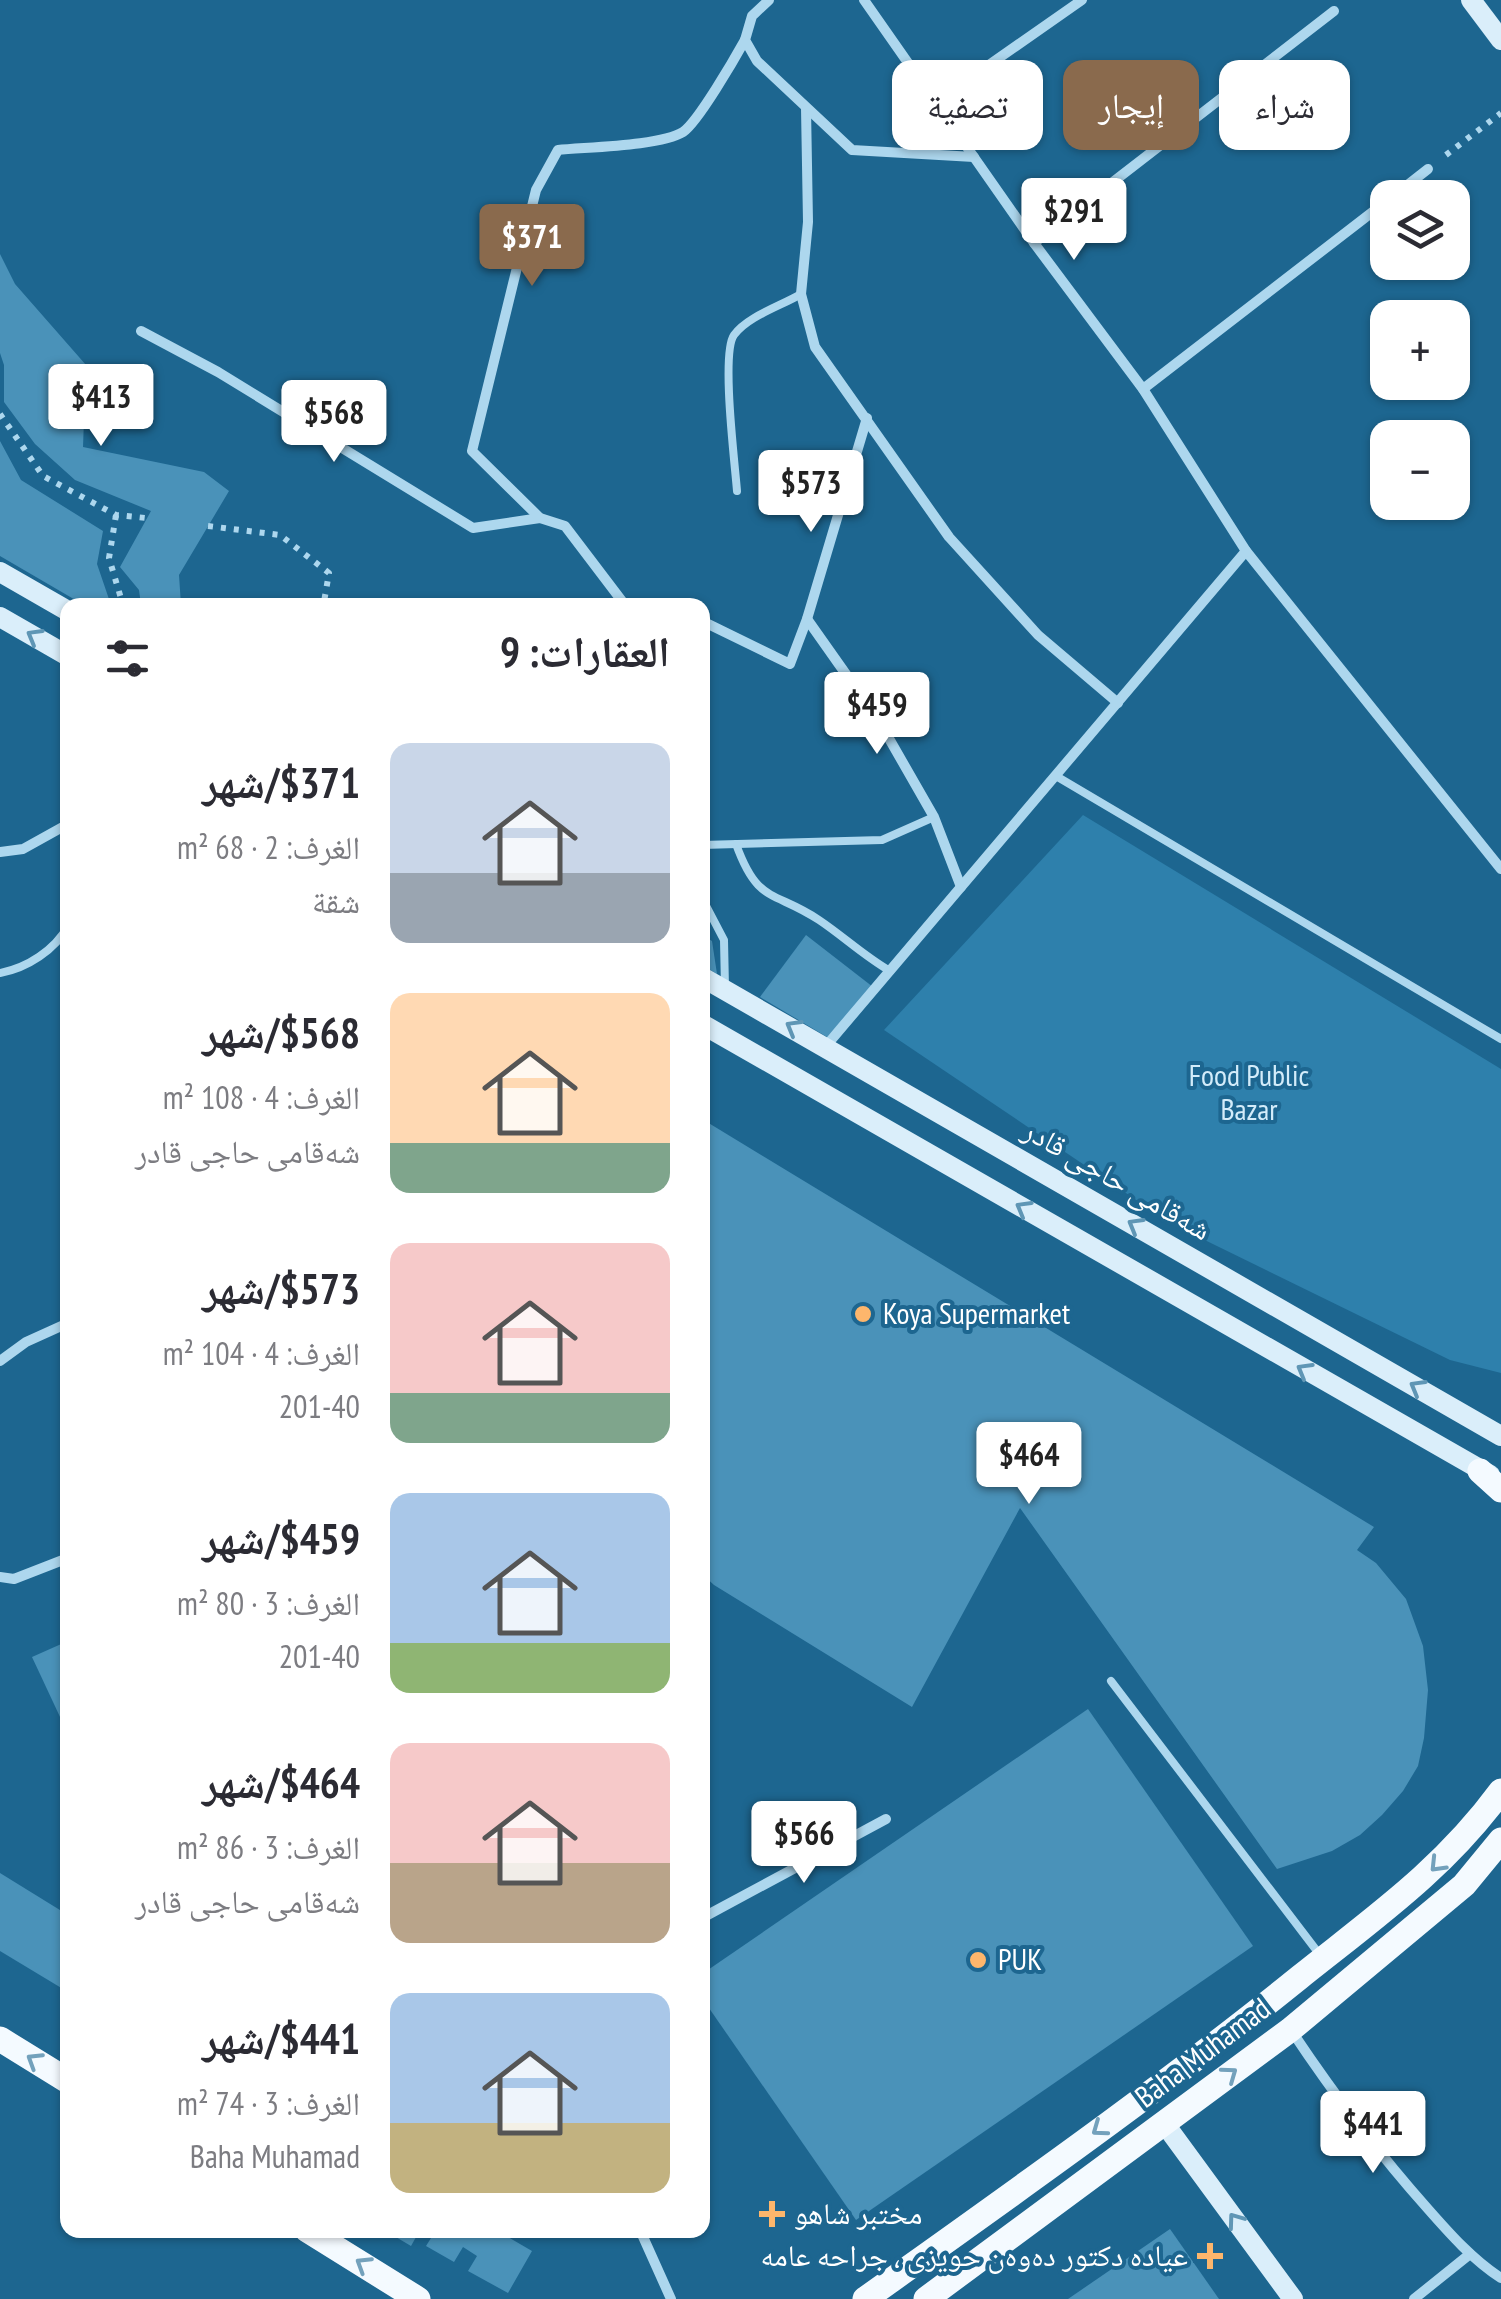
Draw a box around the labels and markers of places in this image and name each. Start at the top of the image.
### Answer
pin: $291 [1015,178,1133,263]
pin: $371 [473,204,591,289]
pin: $413 [42,364,160,449]
pin: $568 [275,380,393,465]
pin: $573 [752,450,870,535]
pin: $459 [818,672,936,757]
place label: Koya Supermarket [883,1293,1071,1332]
marker: Koya Supermarket [852,1303,874,1325]
pin: $464 [970,1422,1088,1507]
pin: $566 [745,1801,863,1886]
place label: PUK [998,1939,1042,1978]
marker: PUK [967,1949,989,1971]
pin: $441 [1314,2091,1432,2176]
place label: مختبر شاهو [794,2193,922,2232]
marker: مختبر شاهو [759,2201,785,2227]
place label: عیادە دکتور دەوەن حویزی ، جراحە عامە [760,2235,1188,2274]
marker: عیادە دکتور دەوەن حویزی ، جراحە عامە [1197,2243,1223,2269]

